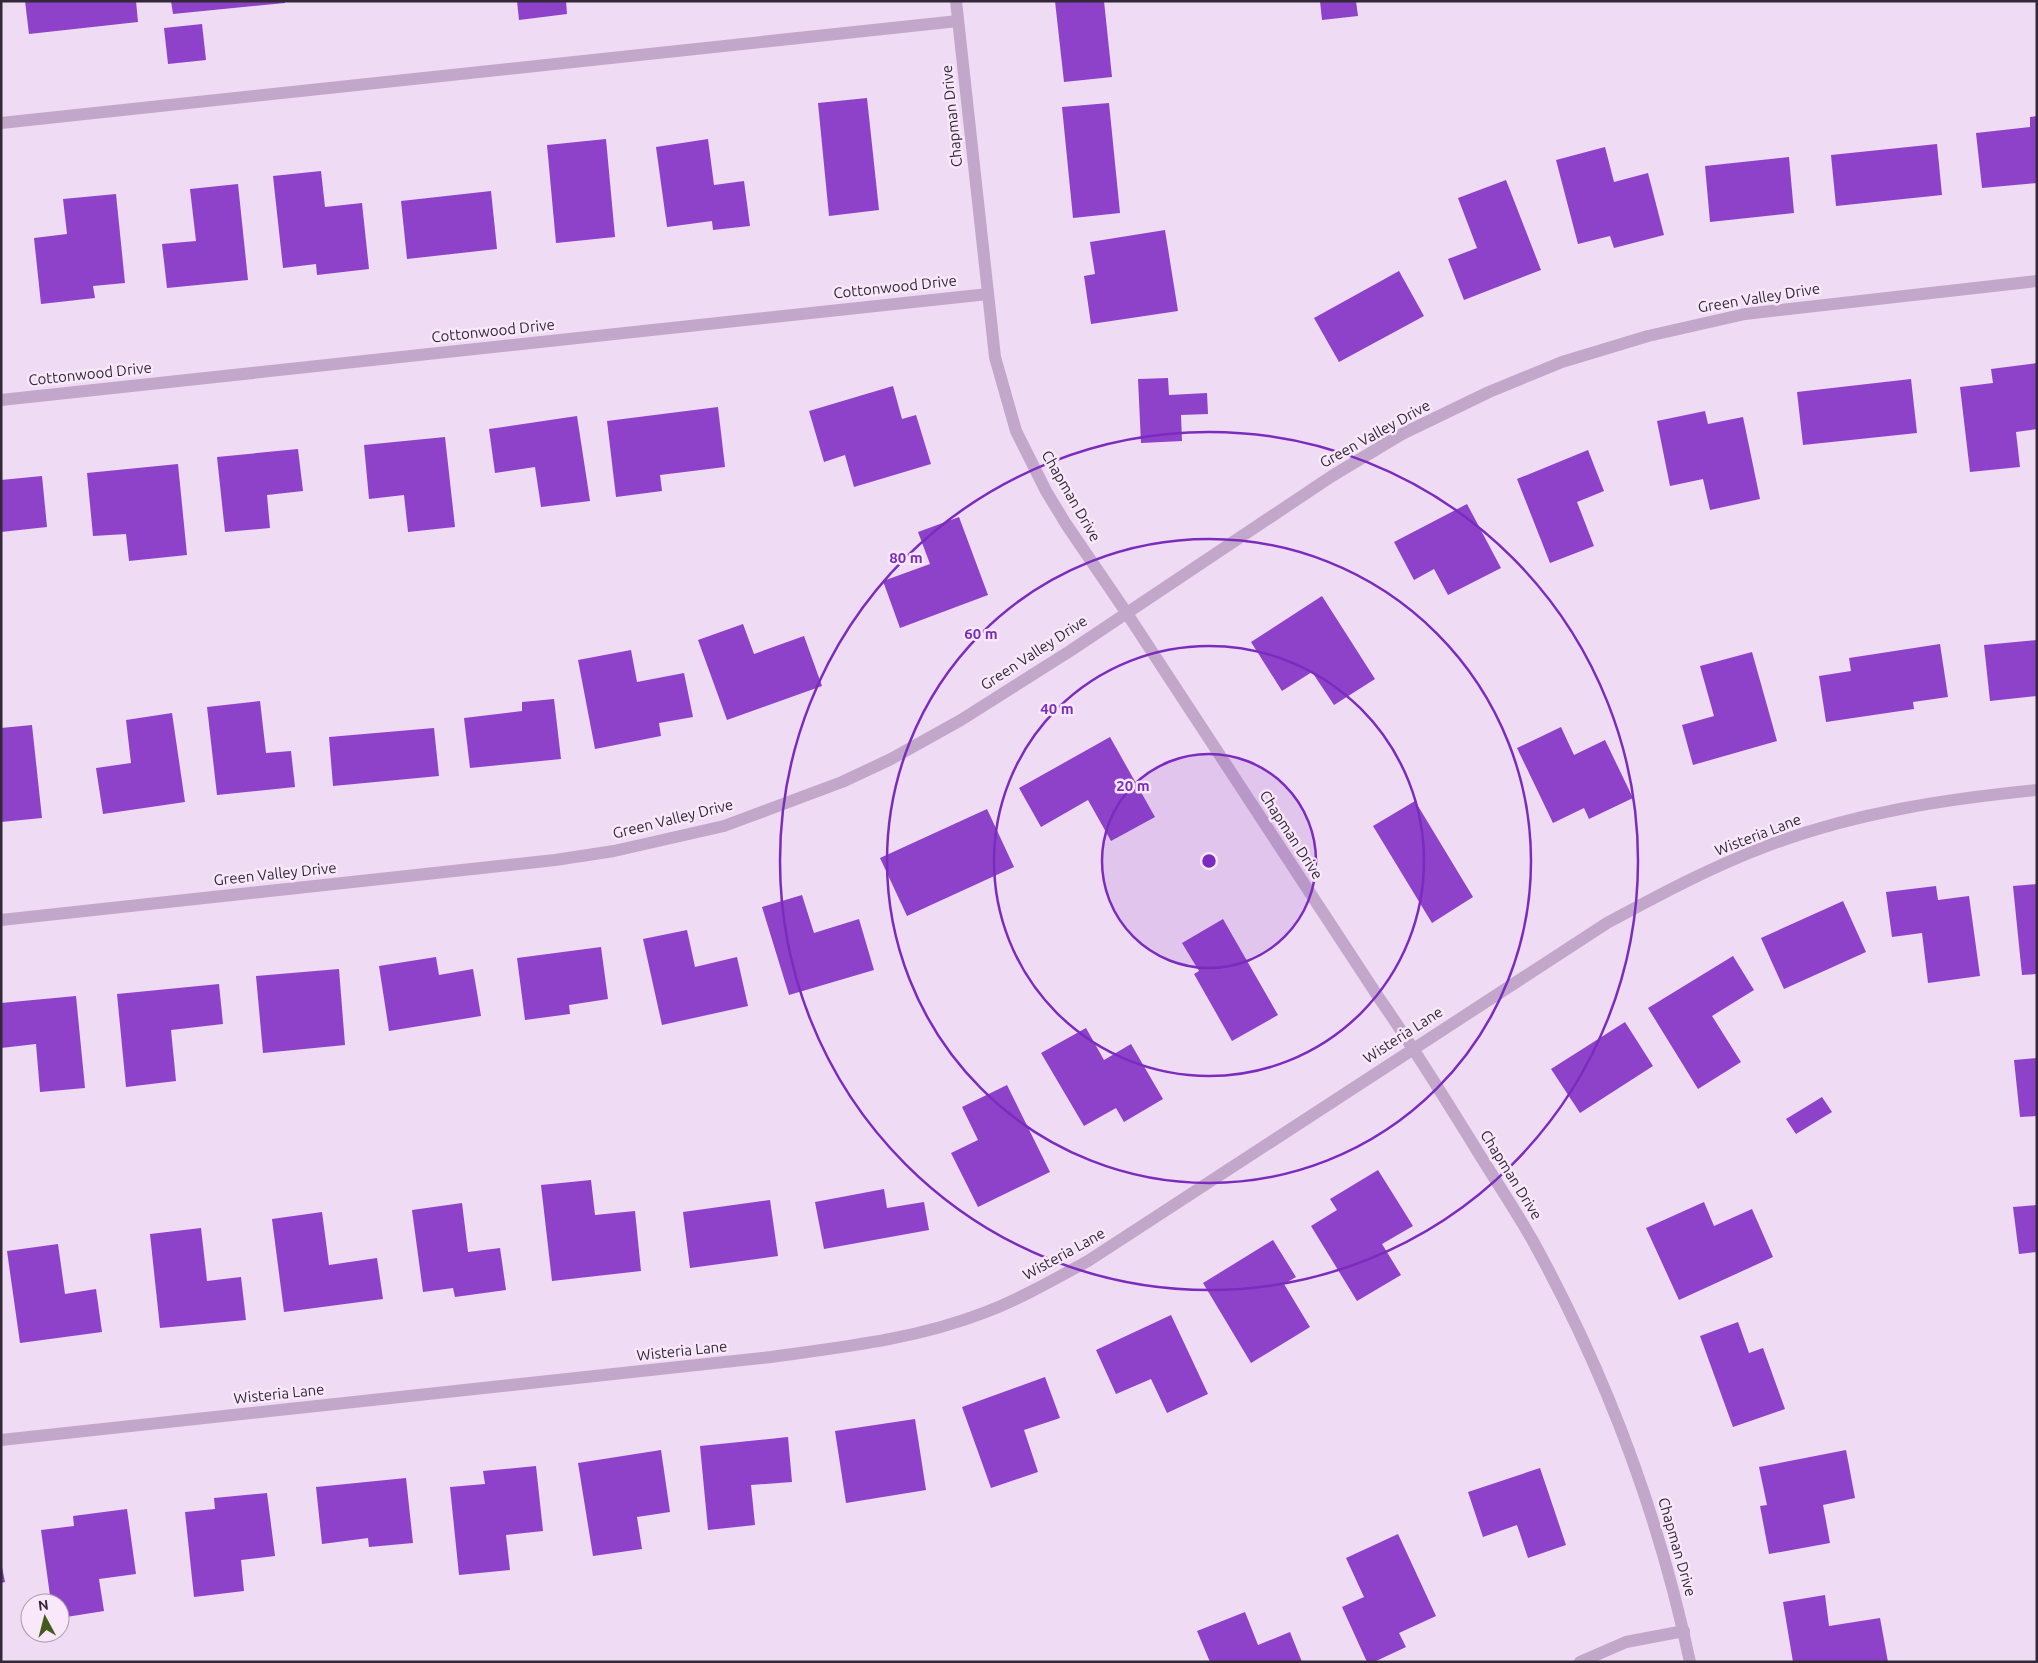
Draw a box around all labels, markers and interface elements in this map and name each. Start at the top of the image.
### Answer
street label: Chapman Drive [938,64,965,168]
street label: Cottonwood Drive [832,272,957,301]
street label: Green Valley Drive [1697,279,1821,316]
street label: Cottonwood Drive [430,316,555,345]
street label: Cottonwood Drive [27,359,152,388]
street label: Green Valley Drive [1317,396,1433,471]
street label: Chapman Drive [1038,447,1104,544]
text: 80 m [889,549,923,566]
street label: Green Valley Drive [977,612,1090,693]
text: 60 m [964,625,998,642]
text: 40 m [1040,700,1074,717]
text: 20 m [1116,777,1150,794]
street label: Chapman Drive [1256,787,1326,882]
street label: Green Valley Drive [611,795,735,842]
street label: Wisteria Lane [1712,810,1803,859]
centre of rings [1200,852,1218,870]
street label: Green Valley Drive [213,859,337,888]
street label: Wisteria Lane [1360,1003,1446,1067]
street label: Chapman Drive [1477,1127,1546,1223]
street label: Wisteria Lane [1020,1224,1108,1283]
street label: Wisteria Lane [636,1337,728,1364]
street label: Wisteria Lane [233,1380,325,1407]
street label: Chapman Drive [1655,1495,1700,1598]
north arrow [20,1593,70,1643]
text: N [37,1597,50,1614]

